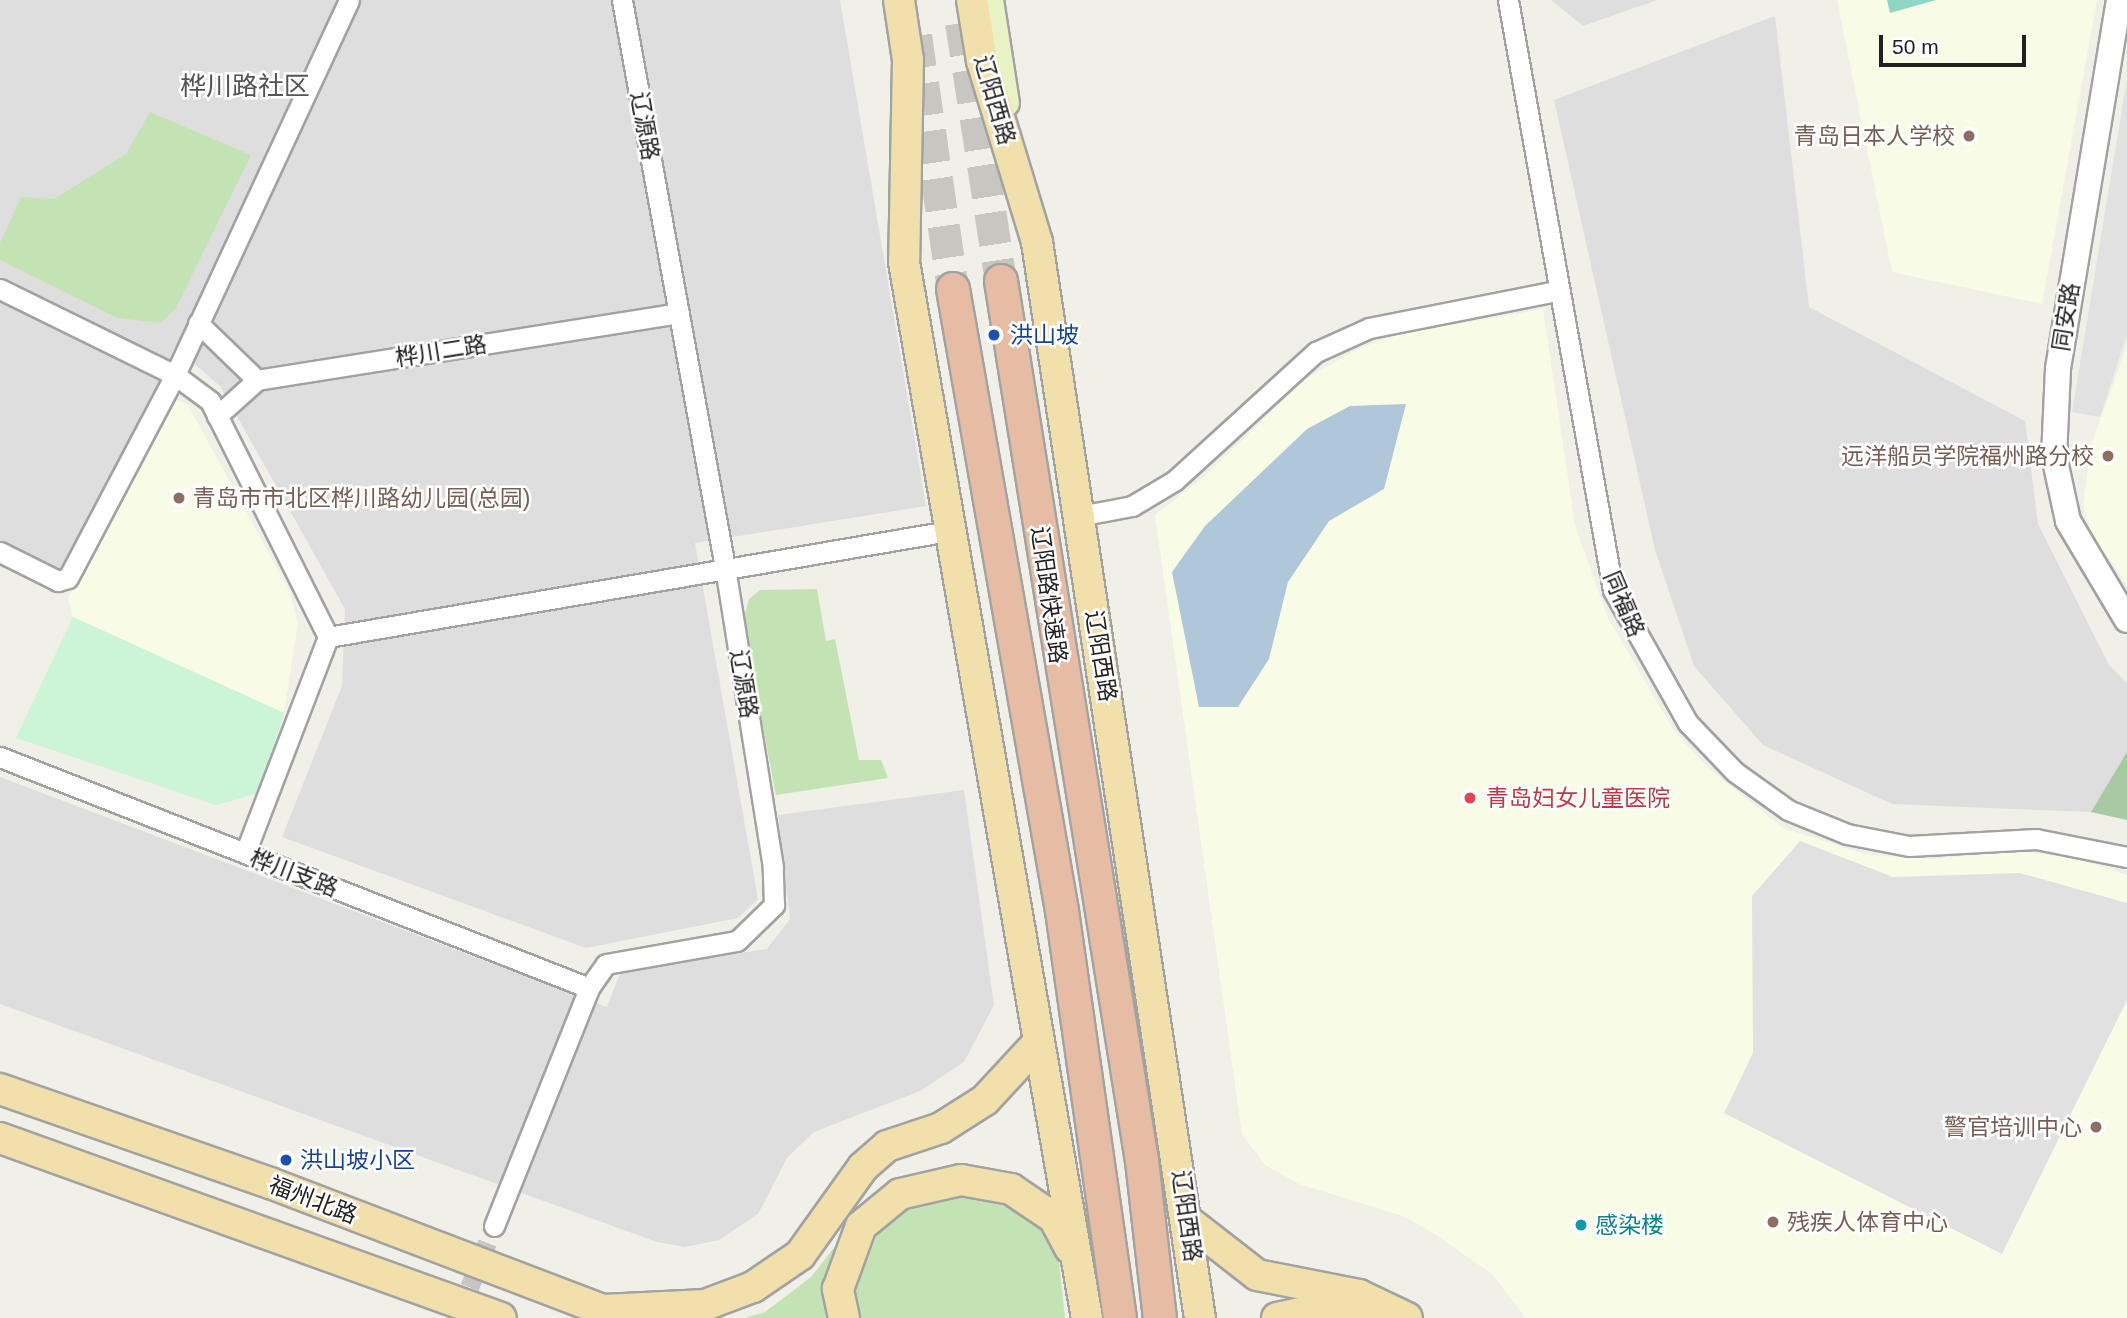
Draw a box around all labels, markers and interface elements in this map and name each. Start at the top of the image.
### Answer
scale bar [1882,21,2029,65]
text: 50 m [1892,35,1939,58]
street label: 辽阳西路 [969,52,1021,148]
district label: 桦川路社区 [180,71,310,103]
street label: 辽源路 [625,90,665,162]
place label: 青岛日本人学校 [1794,122,1955,150]
marker: 青岛日本人学校 [1961,128,1977,144]
street label: 同安路 [2047,281,2085,353]
place label: 洪山坡 [1010,321,1079,349]
marker: 洪山坡 [984,325,1004,345]
street label: 桦川二路 [393,330,489,372]
place label: 远洋船员学院福州路分校 [1841,442,2094,470]
marker: 远洋船员学院福州路分校 [2100,448,2116,464]
place label: 青岛市市北区桦川路幼儿园(总园) [193,484,530,512]
marker: 青岛市市北区桦川路幼儿园(总园) [171,490,187,506]
street label: 辽阳路快速路 [1026,525,1072,665]
street label: 同福路 [1598,567,1650,641]
street label: 辽阳西路 [1080,608,1122,704]
street label: 辽源路 [725,648,763,720]
place label: 青岛妇女儿童医院 [1486,784,1670,812]
marker: 青岛妇女儿童医院 [1460,788,1480,808]
street label: 桦川支路 [246,844,342,902]
place label: 警官培训中心 [1944,1113,2082,1141]
marker: 警官培训中心 [2088,1119,2104,1135]
place label: 洪山坡小区 [300,1146,415,1174]
marker: 洪山坡小区 [278,1152,294,1168]
street label: 辽阳西路 [1167,1169,1207,1263]
street label: 福州北路 [265,1171,361,1229]
place label: 残疾人体育中心 [1787,1208,1948,1236]
place label: 感染楼 [1595,1211,1664,1239]
marker: 残疾人体育中心 [1765,1214,1781,1230]
marker: 感染楼 [1573,1217,1589,1233]

